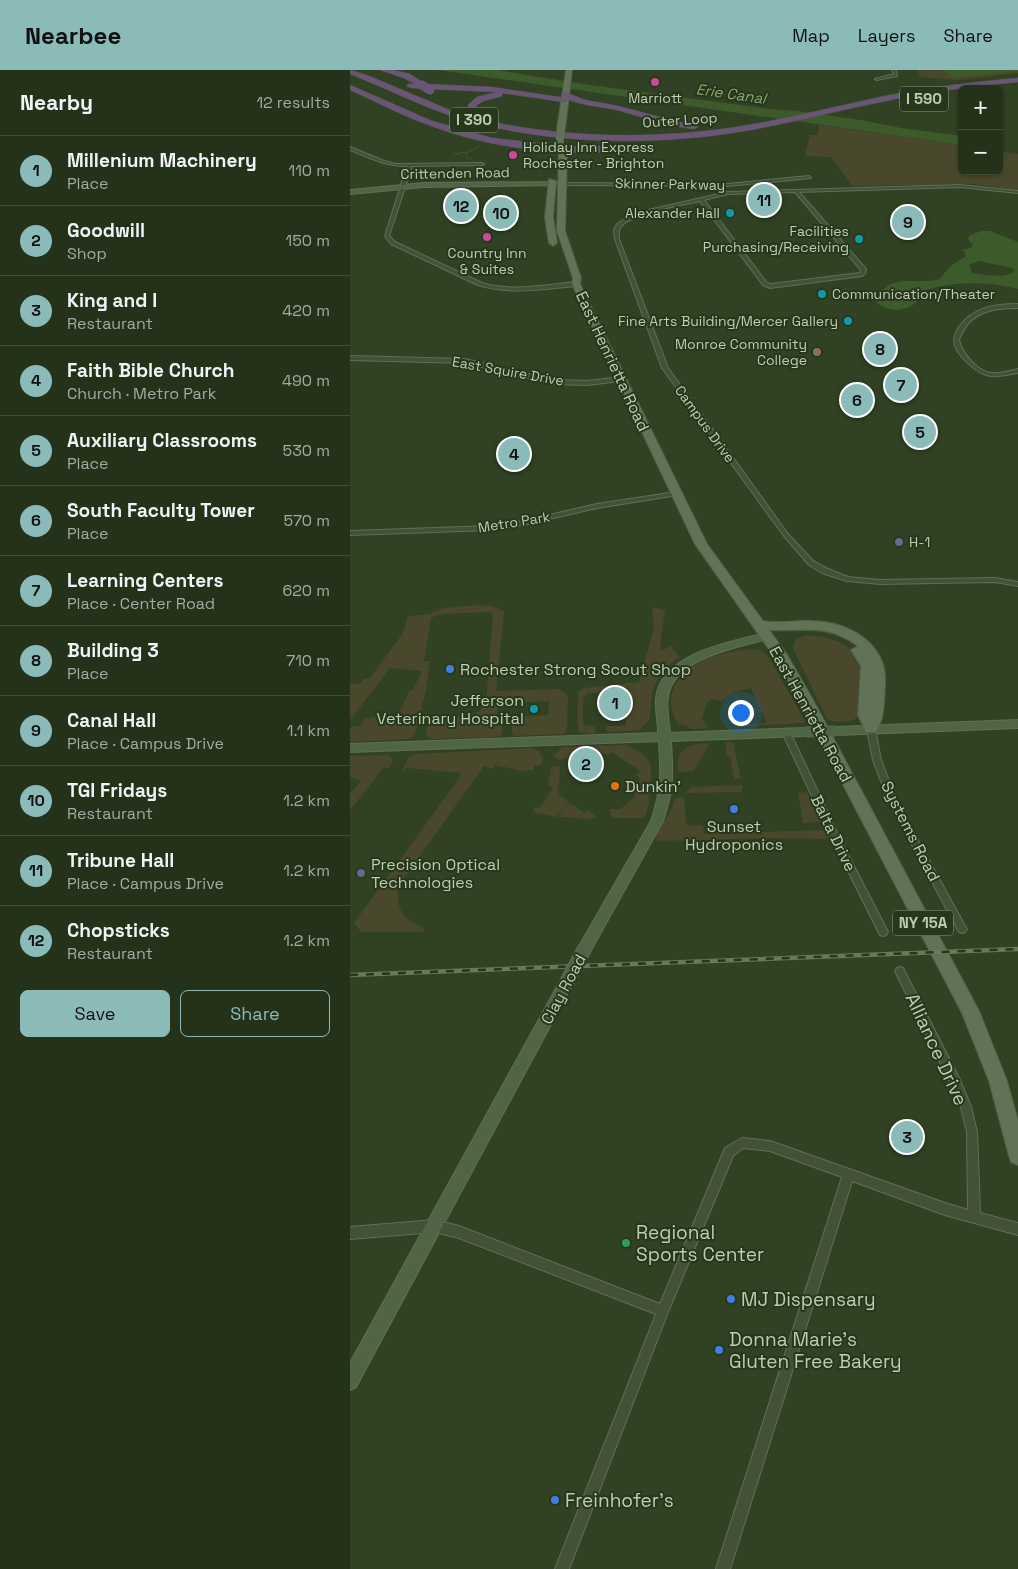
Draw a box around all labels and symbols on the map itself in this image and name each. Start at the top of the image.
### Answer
marker: Marriott [649,76,661,88]
water label: Erie Canal [695,79,769,108]
road number: I 590 [900,86,948,112]
place label: Marriott [628,89,682,107]
road number: I 390 [450,108,498,132]
street label: Outer Loop [642,108,718,132]
place label: Holiday Inn Express Rochester - Brighton [523,138,664,172]
marker: Holiday Inn Express Rochester - Brighton [507,149,519,161]
street label: Crittenden Road [400,163,510,183]
street label: Skinner Parkway [615,174,725,194]
pin: 11 [748,181,780,219]
pin: 12 [445,187,477,225]
pin: 10 [485,194,517,232]
pin: 9 [892,203,924,241]
place label: Alexander Hall [625,204,720,222]
marker: Alexander Hall [724,207,736,219]
place label: Facilities Purchasing/Receiving [703,222,849,256]
marker: Country Inn & Suites [481,231,493,243]
marker: Facilities Purchasing/Receiving [853,233,865,245]
place label: Country Inn & Suites [447,244,527,278]
place label: Communication/Theater [832,285,995,303]
street label: East Henrietta Road [571,288,654,435]
marker: Communication/Theater [816,288,828,300]
place label: Fine Arts Building/Mercer Gallery [618,312,838,330]
marker: Fine Arts Building/Mercer Gallery [842,315,854,327]
pin: 8 [864,330,896,368]
place label: Monroe Community College [675,335,807,369]
marker: Monroe Community College [811,346,823,358]
street label: East Squire Drive [451,352,565,390]
pin: 7 [885,366,917,404]
pin: 6 [841,381,873,419]
street label: Campus Drive [671,382,739,466]
pin: 5 [904,413,936,451]
pin: 4 [498,435,530,473]
street label: Metro Park [477,507,552,537]
place label: H-1 [909,533,930,551]
marker: H-1 [893,536,905,548]
street label: East Henrietta Road [764,643,857,786]
place label: Rochester Strong Scout Shop [460,659,691,680]
marker: Rochester Strong Scout Shop [444,663,456,675]
pin: 1 [599,684,631,722]
place label: Jefferson Veterinary Hospital [377,690,524,729]
your location [728,700,754,726]
marker: Jefferson Veterinary Hospital [528,703,540,715]
pin: 2 [570,745,602,783]
place label: Dunkin' [625,776,681,797]
street label: Systems Road [876,777,945,885]
marker: Dunkin' [609,780,621,792]
street label: Balta Drive [806,791,861,875]
marker: Sunset Hydroponics [728,803,740,815]
place label: Sunset Hydroponics [685,816,783,855]
place label: Precision Optical Technologies [371,854,500,893]
marker: Precision Optical Technologies [355,867,367,879]
road number: NY 15A [893,910,953,936]
street label: Clay Road [536,951,591,1028]
street label: Alliance Drive [900,989,974,1110]
pin: 3 [891,1118,923,1156]
place label: Regional Sports Center [636,1220,764,1267]
marker: Regional Sports Center [620,1237,632,1249]
place label: MJ Dispensary [741,1287,876,1312]
marker: MJ Dispensary [725,1293,737,1305]
place label: Donna Marie's Gluten Free Bakery [729,1327,902,1374]
marker: Donna Marie's Gluten Free Bakery [713,1344,725,1356]
place label: Freinhofer's [565,1488,674,1513]
marker: Freinhofer's [549,1494,561,1506]

